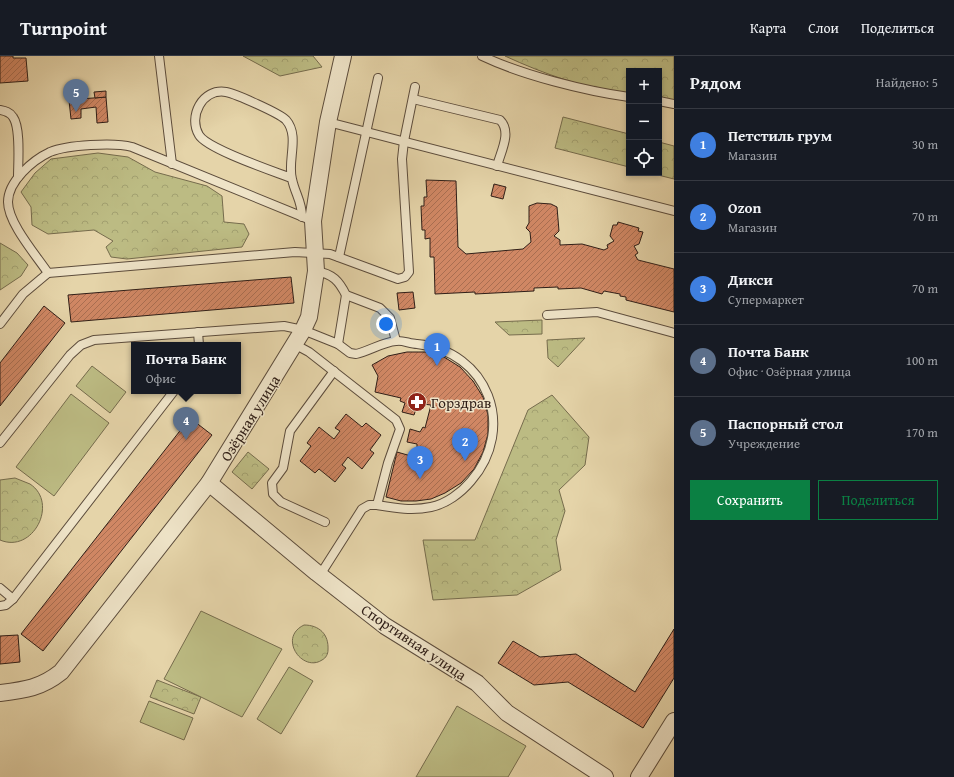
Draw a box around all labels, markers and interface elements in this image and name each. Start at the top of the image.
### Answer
text: Turnpoint [20,14,107,42]
text: Карта [750,18,786,38]
text: Слои [808,18,839,38]
text: Поделиться [861,18,934,38]
map controls [626,68,662,176]
button: + [626,68,662,104]
text: Рядом [690,70,741,95]
text: Найдено: 5 [876,73,938,92]
pin: 5 [63,79,89,112]
button: − [626,104,662,140]
text: Петстиль грум [728,125,832,146]
text: 1 [700,135,706,154]
text: 30 m [912,135,938,154]
button: locate [626,140,662,176]
text: Магазин [728,146,777,165]
text: Ozon [728,197,761,218]
text: 2 [700,207,706,226]
text: 70 m [912,207,938,226]
text: Магазин [728,218,777,237]
text: Дикси [728,269,773,290]
text: 3 [700,279,706,298]
text: 70 m [912,279,938,298]
text: Супермаркет [728,290,804,309]
your location [376,314,396,334]
pin: 1 [424,333,450,366]
text: Почта Банк [728,341,809,362]
popup [131,342,241,394]
text: Почта Банк [146,348,226,369]
text: 4 [700,351,706,370]
text: 100 m [906,351,938,370]
text: Офис · Озёрная улица [728,362,851,381]
text: Офис [146,369,176,388]
street label: Озёрная улица [215,370,285,465]
pharmacy icon: Горздрав [406,391,428,413]
place label: Горздрав [431,392,491,413]
pin: 4 [173,407,199,440]
text: Паспорный стол [728,413,843,434]
text: 5 [700,423,706,442]
text: 170 m [906,423,938,442]
pin: 2 [452,428,478,461]
text: Учреждение [728,434,800,453]
pin: 3 [407,446,433,479]
button: Сохранить [690,480,810,520]
button: Поделиться [818,480,938,520]
street label: Спортивная улица [357,599,472,686]

